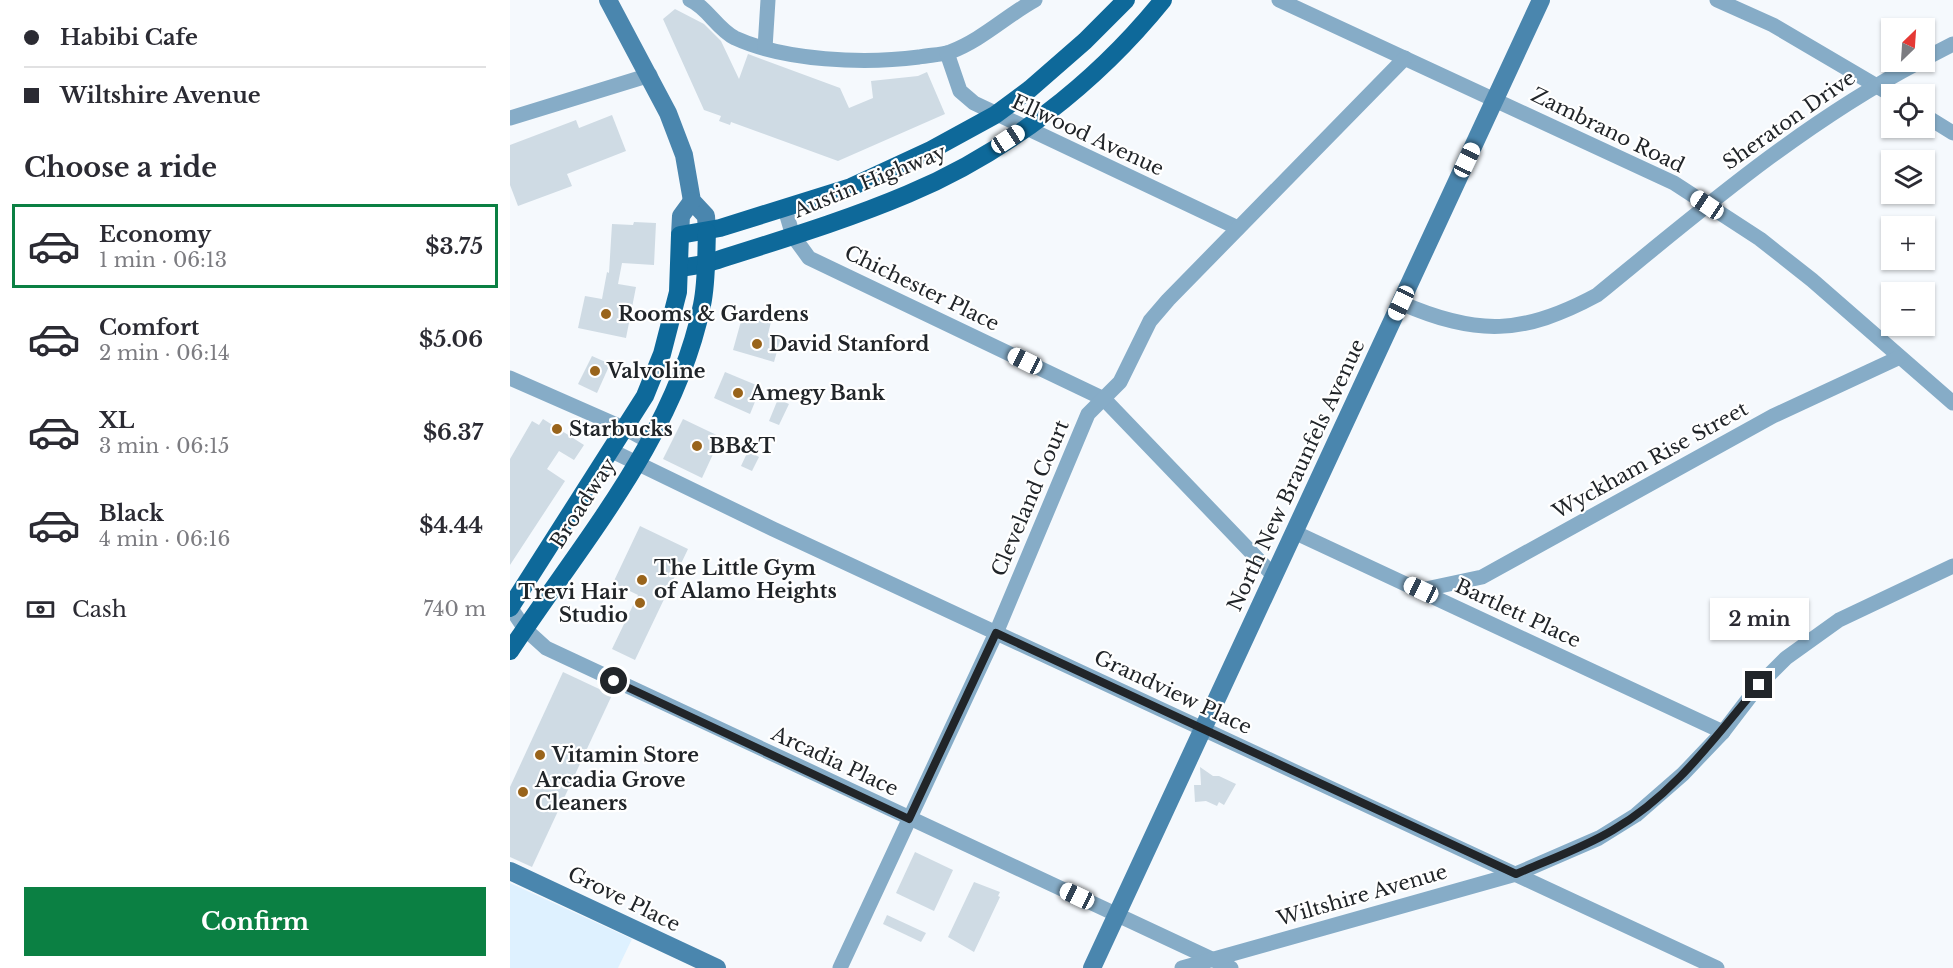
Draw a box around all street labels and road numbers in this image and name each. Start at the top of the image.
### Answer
street label: Sheraton Drive [1718,65,1860,175]
street label: Zambrano Road [1527,83,1689,177]
street label: Ellwood Avenue [1008,89,1168,181]
street label: Austin Highway [789,139,950,223]
street label: Chichester Place [841,240,1003,336]
street label: North New Braunfels Avenue [1222,335,1370,615]
street label: Wyckham Rise Street [1547,396,1752,524]
street label: Cleveland Court [986,416,1074,580]
street label: Broadway [545,453,621,553]
street label: Bartlett Place [1451,573,1585,653]
street label: Grandview Place [1090,645,1256,739]
street label: Arcadia Place [767,721,902,801]
street label: Wiltshire Avenue [1273,859,1450,931]
street label: Grove Place [564,862,684,936]

